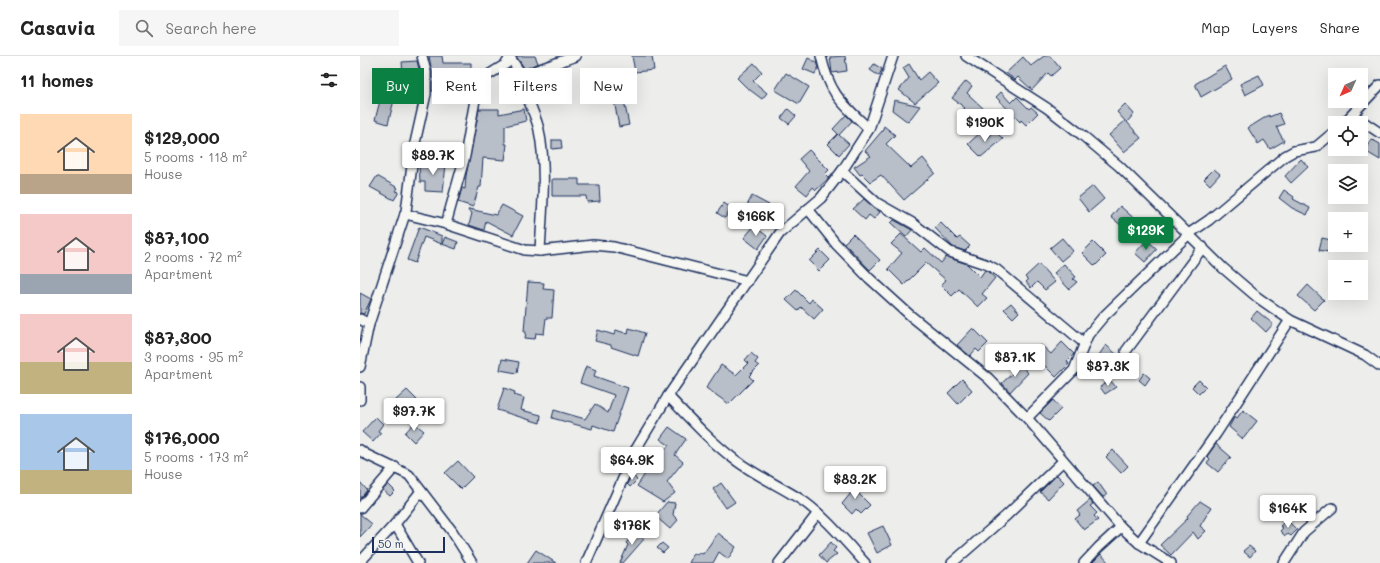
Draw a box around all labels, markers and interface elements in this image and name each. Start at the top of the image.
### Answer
search box [119,10,399,46]
text: Casavia [20,15,95,40]
icon: search [133,17,155,39]
text: Search here [165,18,257,38]
text: Map [1201,18,1230,37]
text: Layers [1252,18,1298,37]
text: Share [1320,18,1360,37]
chip: Buy [372,68,424,104]
chip: Rent [432,68,491,104]
chip: Filters [499,68,572,104]
chip: New [580,68,637,104]
north arrow [1328,68,1368,108]
map controls [1328,68,1368,300]
text: 11 homes [20,69,94,91]
icon: filters [318,69,340,91]
pin: $190K [957,109,1013,143]
text: $190K [966,113,1004,130]
button: locate [1328,116,1368,156]
text: $129,000 [144,126,220,148]
icon: home [52,130,100,178]
pin: $89.7K [400,142,466,176]
text: $89.7K [411,146,455,163]
text: 5 rooms · 118 m² [144,148,247,165]
button: layers [1328,164,1368,204]
text: House [144,165,182,182]
pin: $166K [728,203,784,237]
text: $166K [737,207,775,224]
button: + [1328,212,1368,252]
pin: $129K [1118,217,1174,251]
text: $129K [1127,221,1165,238]
text: $87,100 [144,226,209,248]
icon: home [52,230,100,278]
text: 2 rooms · 72 m² [144,248,242,265]
button: − [1328,260,1368,300]
text: Apartment [144,265,213,282]
text: $87,300 [144,326,212,348]
icon: home [52,330,100,378]
pin: $87.1K [982,344,1048,378]
text: 3 rooms · 95 m² [144,348,243,365]
text: $87.1K [994,348,1036,365]
pin: $87.3K [1075,353,1141,387]
text: $87.3K [1086,357,1130,374]
text: Apartment [144,365,213,382]
pin: $97.7K [381,398,447,432]
text: $97.7K [393,402,435,419]
text: $176,000 [144,426,220,448]
icon: home [52,430,100,478]
pin: $64.9K [599,447,665,481]
text: 5 rooms · 173 m² [144,448,248,465]
text: $64.9K [610,451,654,468]
text: House [144,465,182,482]
pin: $83.2K [822,466,888,500]
text: $83.2K [833,470,877,487]
pin: $164K [1260,495,1316,529]
text: $164K [1269,499,1307,516]
pin: $176K [604,512,660,546]
text: $176K [613,516,651,533]
scale bar [372,535,445,554]
text: 50 m [378,536,404,551]

